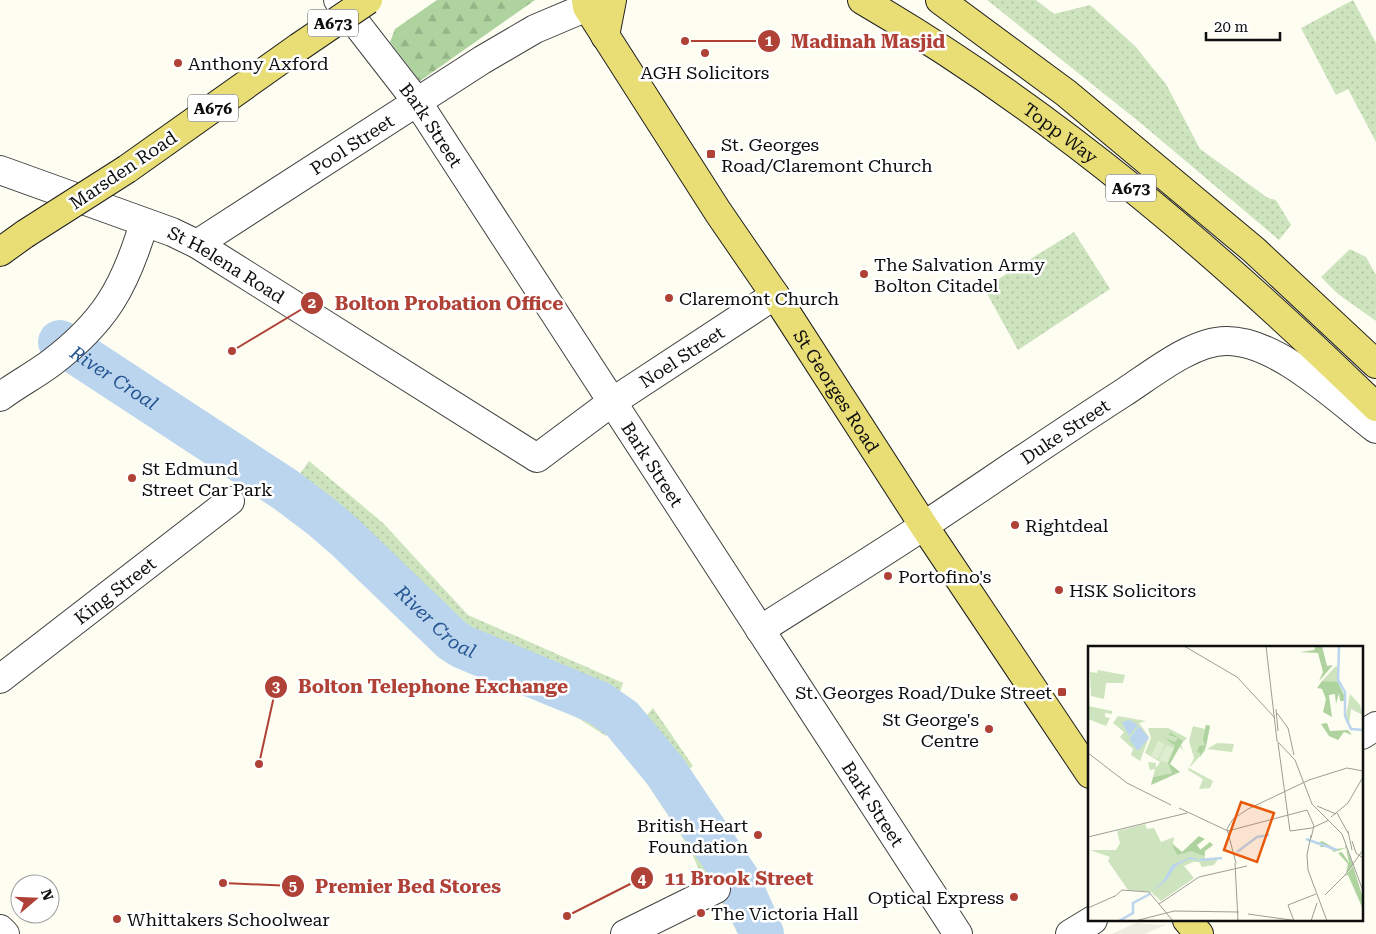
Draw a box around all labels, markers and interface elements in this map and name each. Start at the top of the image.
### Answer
road number: A673 [308,9,358,36]
scale bar [1206,10,1280,42]
text: 20 m [1214,18,1249,36]
callout: Madinah Masjid [756,24,956,58]
text: Madinah Masjid [791,30,945,53]
text: 1 [765,32,774,50]
marker: AGH Solicitors [699,47,711,59]
place label: Anthony Axford [188,53,329,74]
marker: Anthony Axford [172,57,184,69]
place label: AGH Solicitors [641,62,769,83]
street label: Bark Street [396,79,467,171]
road number: A676 [188,95,238,122]
street label: Topp Way [1019,98,1102,167]
street label: Pool Street [306,109,397,179]
street label: Marsden Road [66,126,181,213]
place label: St. Georges Road/Claremont Church [721,134,933,176]
marker: St. Georges Road/Claremont Church [705,148,717,160]
road number: A673 [1106,174,1156,202]
street label: St Helena Road [165,221,289,307]
place label: The Salvation Army Bolton Citadel [874,254,1045,296]
marker: The Salvation Army Bolton Citadel [858,268,870,280]
callout: Bolton Probation Office [299,286,573,320]
place label: Claremont Church [679,288,840,309]
text: Bolton Probation Office [335,292,563,315]
marker: Claremont Church [663,292,675,304]
text: 2 [308,294,316,312]
street label: Noel Street [635,321,728,392]
street label: St Georges Road [789,325,884,457]
water label: River Croal [65,340,163,415]
street label: Duke Street [1016,394,1113,468]
street label: Bark Street [617,418,688,511]
place label: St Edmund Street Car Park [142,458,272,500]
marker: St Edmund Street Car Park [126,472,138,484]
place label: Rightdeal [1025,515,1109,536]
marker: Rightdeal [1009,519,1021,531]
street label: King Street [70,552,160,628]
place label: Portofino's [898,566,991,587]
marker: Portofino's [882,570,894,582]
water label: River Croal [390,580,480,663]
place label: HSK Solicitors [1069,580,1196,601]
marker: HSK Solicitors [1053,584,1065,596]
inset map [1088,646,1364,922]
callout: Bolton Telephone Exchange [263,670,579,704]
text: Bolton Telephone Exchange [298,675,568,698]
text: 3 [272,678,281,696]
place label: St. Georges Road/Duke Street [795,682,1052,703]
marker: St. Georges Road/Duke Street [1056,686,1068,698]
place label: St George's Centre [883,709,979,751]
marker: St George's Centre [983,723,995,735]
street label: Bark Street [838,757,909,850]
place label: British Heart Foundation [637,815,748,857]
marker: British Heart Foundation [752,829,764,841]
callout: 11 Brook Street [629,861,823,895]
text: 11 Brook Street [664,867,814,890]
callout: Premier Bed Stores [280,869,511,903]
text: 4 [638,870,647,888]
north arrow [10,874,60,924]
text: Premier Bed Stores [315,875,501,898]
text: 5 [289,877,297,895]
text: N [38,887,57,903]
place label: Optical Express [868,887,1004,908]
marker: Optical Express [1008,891,1020,903]
place label: The Victoria Hall [711,903,859,924]
marker: The Victoria Hall [695,907,707,919]
place label: Whittakers Schoolwear [127,909,330,930]
marker: Whittakers Schoolwear [111,913,123,925]

